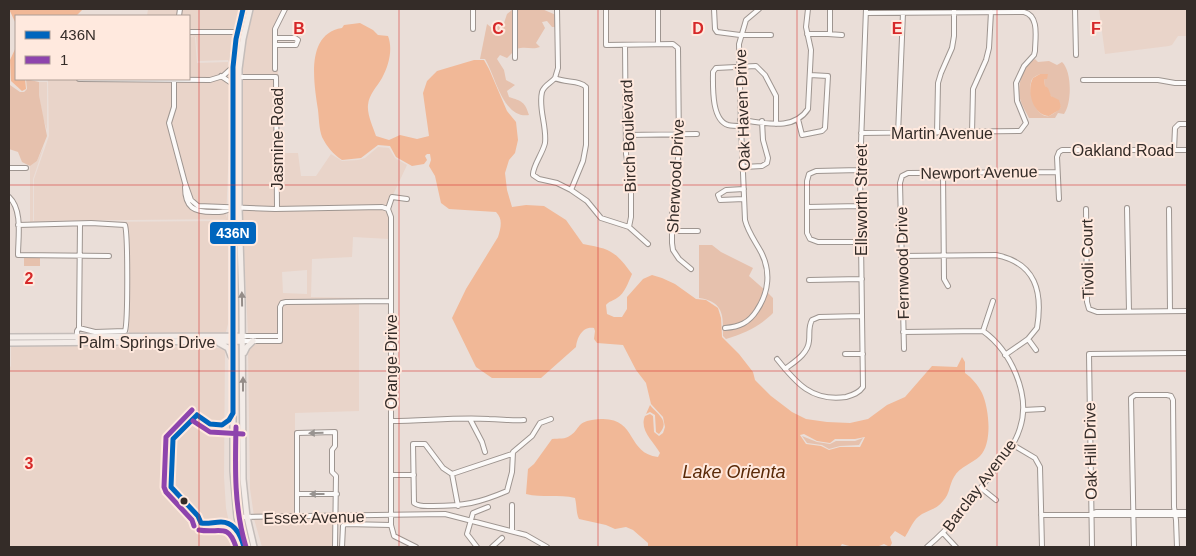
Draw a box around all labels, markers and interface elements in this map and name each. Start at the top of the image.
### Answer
legend [15,15,190,80]
text: B [293,20,305,37]
text: C [492,20,504,37]
text: D [692,20,704,37]
text: E [892,20,903,37]
text: F [1091,20,1101,37]
text: 436N [60,26,96,43]
street label: Oak Haven Drive [732,49,753,171]
text: 1 [60,51,68,68]
street label: Birch Boulevard [618,79,639,193]
street label: Jasmine Road [269,88,286,190]
street label: Sherwood Drive [664,119,687,233]
street label: Martin Avenue [891,125,993,142]
street label: Oakland Road [1072,142,1174,159]
street label: Ellsworth Street [853,143,870,256]
street label: Newport Avenue [920,163,1038,182]
street label: Fernwood Drive [893,206,912,320]
street label: Tivoli Court [1078,218,1097,299]
line badge: 436N [209,221,257,245]
text: 436N [216,225,250,241]
text: 2 [25,270,34,287]
one-way arrow [238,291,246,307]
street label: Orange Drive [383,314,400,410]
street label: Palm Springs Drive [79,334,216,351]
one-way arrow [239,376,247,392]
street label: Oak Hill Drive [1081,402,1100,500]
one-way arrow [308,429,324,437]
street label: Barclay Avenue [939,436,1020,535]
text: 3 [25,455,34,472]
water label: Lake Orienta [682,462,786,482]
one-way arrow [309,490,325,498]
unlabelled marker [179,496,189,506]
street label: Essex Avenue [263,508,365,527]

